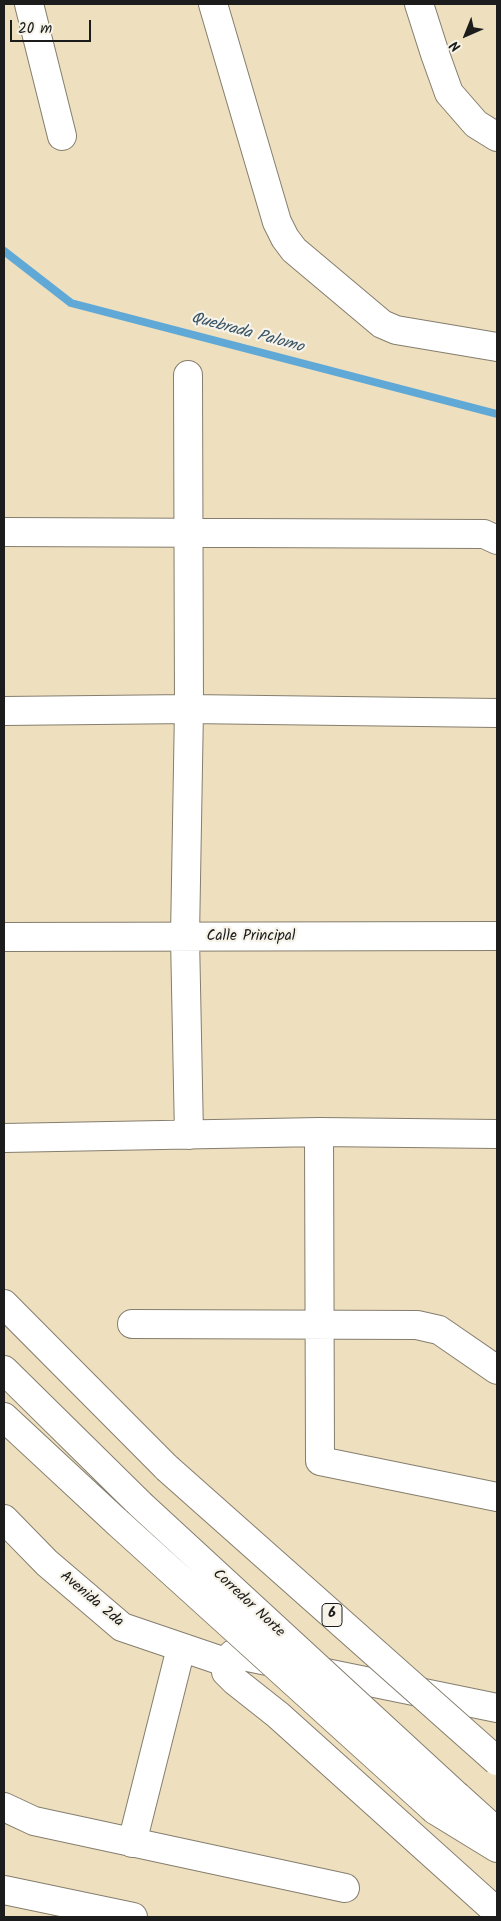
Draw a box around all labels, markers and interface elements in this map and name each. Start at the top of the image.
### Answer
scale bar [12,10,94,42]
north arrow [441,10,491,60]
text: 20 m [18,17,52,41]
text: N [445,35,466,57]
water label: Quebrada Palomo [189,310,305,358]
street label: Calle Principal [207,928,295,946]
street label: Corredor Norte [208,1566,288,1642]
street label: Avenida 2da [56,1568,126,1632]
road number: 6 [322,1604,342,1626]

